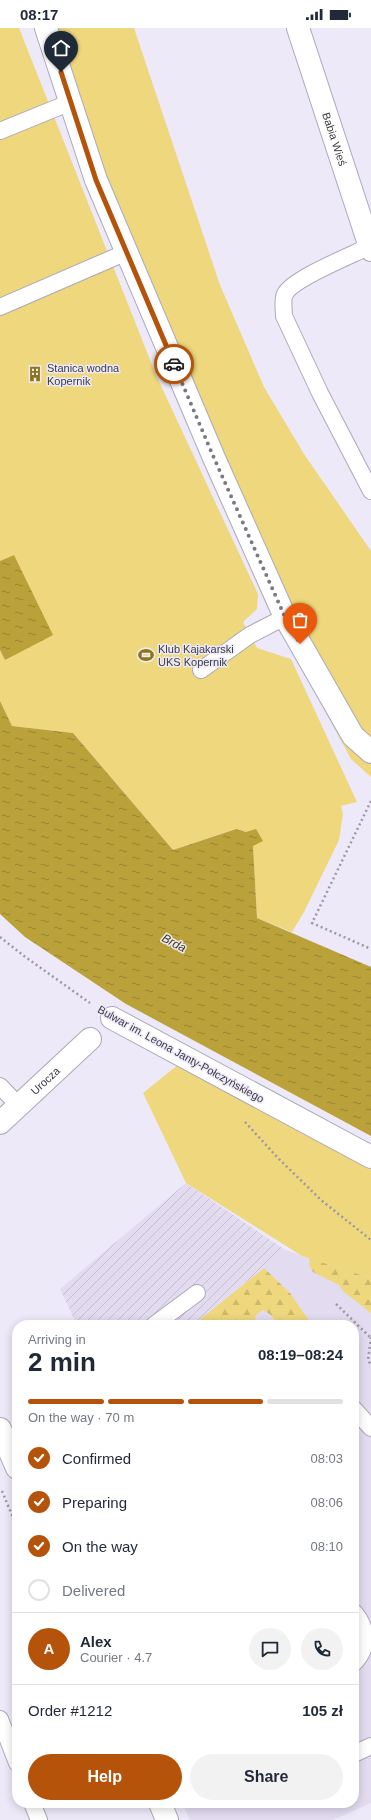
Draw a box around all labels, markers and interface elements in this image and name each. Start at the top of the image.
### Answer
text: 08:17 [20,6,58,23]
pin [44,31,78,72]
icon: home [50,37,72,59]
street label: Babia Wieś [320,111,349,168]
courier [154,344,194,384]
icon: car [163,353,185,375]
place label: Stanica wodna Kopernik [47,362,120,387]
building icon: Stanica wodna Kopernik [26,365,44,383]
pin [283,603,317,644]
icon: bag [289,609,311,631]
place label: Klub Kajakarski UKS Kopernik [158,643,234,668]
sports icon: Klub Kajakarski UKS Kopernik [137,646,155,664]
water label: Brda [160,931,189,955]
street label: Bulwar im. Leona Janty-Połczyńskiego [96,1003,266,1105]
street label: Urocza [28,1064,63,1097]
text: Arriving in [28,1332,86,1347]
text: 08:19–08:24 [258,1346,343,1363]
text: 2 min [28,1347,96,1377]
text: On the way · 70 m [28,1410,134,1425]
icon: check [28,1447,50,1469]
text: Confirmed [62,1450,131,1467]
text: 08:03 [310,1451,343,1466]
icon: check [28,1491,50,1513]
text: Preparing [62,1494,127,1511]
text: 08:06 [310,1495,343,1510]
icon: check [28,1535,50,1557]
text: On the way [62,1538,138,1555]
text: 08:10 [310,1539,343,1554]
text: Delivered [62,1582,125,1599]
button: chat [249,1628,291,1670]
button: phone [301,1628,343,1670]
text: Alex [80,1633,112,1650]
text: A [44,1640,54,1657]
text: Courier · 4.7 [80,1650,152,1665]
text: Order #1212 [28,1702,112,1719]
text: 105 zł [302,1702,343,1719]
button: Help [28,1754,182,1800]
button: Share [190,1754,343,1800]

